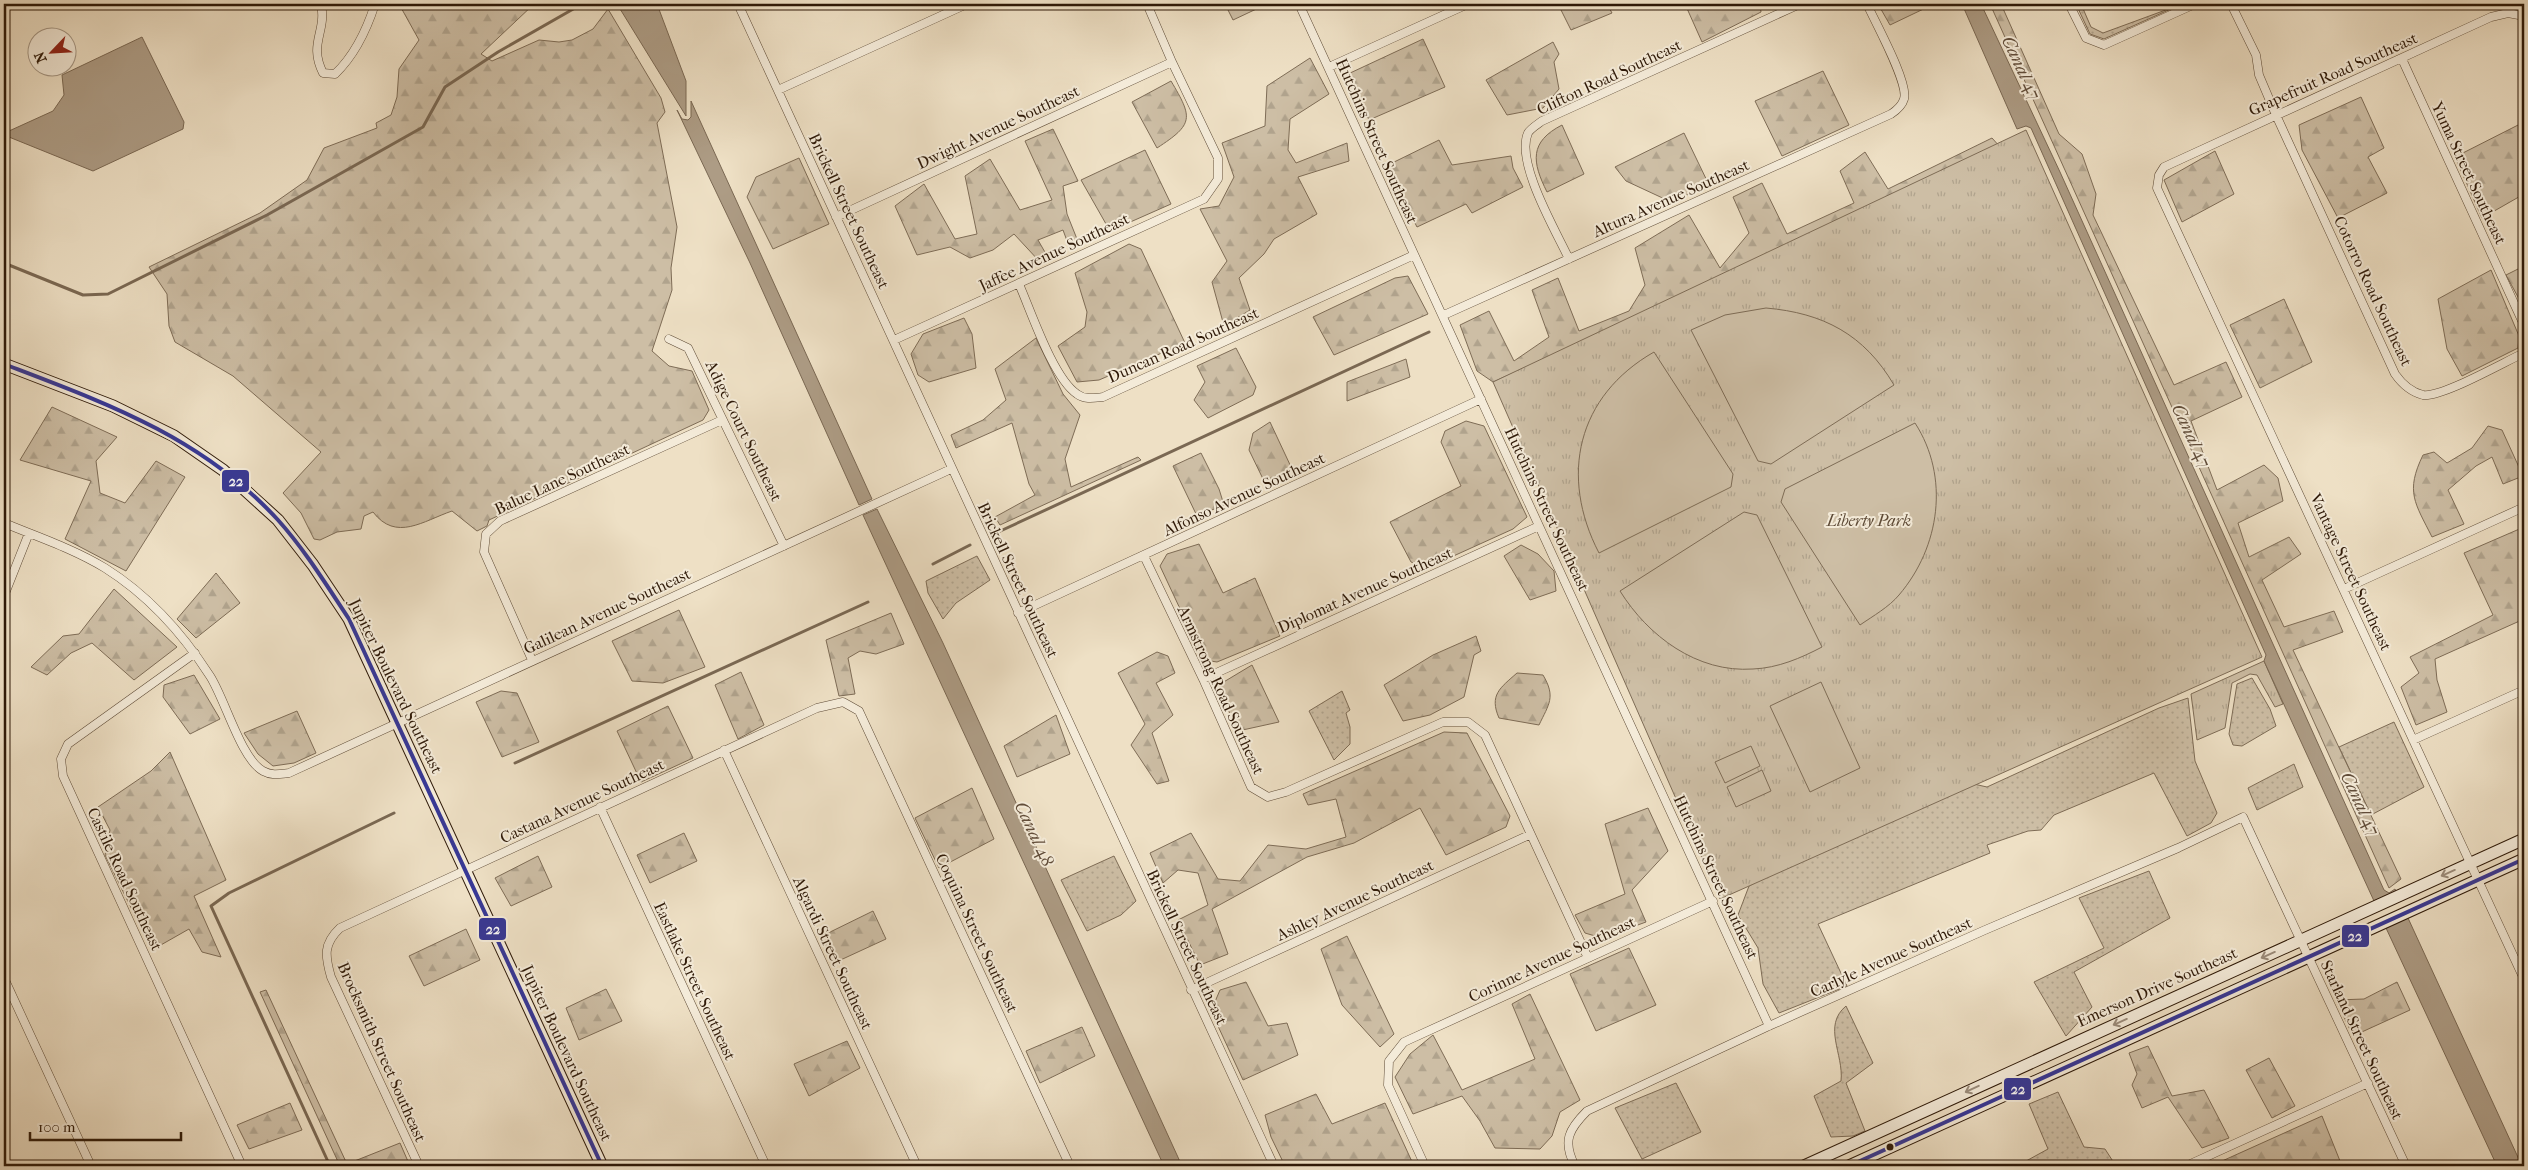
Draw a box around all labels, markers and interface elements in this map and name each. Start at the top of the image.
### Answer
north arrow [28,28,78,78]
street label: Grapefruit Road Southeast [2246,28,2421,120]
water label: Canal 47 [1997,33,2045,104]
street label: Clifton Road Southeast [1534,35,1685,119]
text: N [31,49,51,66]
street label: Hutchins Street Southeast [1332,55,1422,227]
street label: Dwight Avenue Southeast [914,81,1083,173]
street label: Yuma Street Southeast [2427,98,2511,248]
street label: Brickell Street Southeast [805,130,894,292]
street label: Altura Avenue Southeast [1589,155,1752,241]
street label: Jaffee Avenue Southeast [974,209,1132,296]
street label: Cotorro Road Southeast [2330,213,2416,369]
street label: Duncan Road Southeast [1104,303,1262,387]
street label: Adige Court Southeast [701,357,786,505]
water label: Canal 47 [2167,401,2215,472]
street label: Hutchins Street Southeast [1501,424,1594,594]
street label: Balue Lane Southeast [491,439,633,519]
street label: Alfonso Avenue Southeast [1159,448,1328,540]
line badge: 22 [221,469,250,493]
text: 22 [229,473,243,490]
street label: Vantage Street Southeast [2306,489,2396,654]
street label: Brickell Street Southeast [974,499,1063,661]
park label: Liberty Park [1826,511,1911,530]
street label: Diplomat Avenue Southeast [1275,543,1456,637]
street label: Galilean Avenue Southeast [520,564,694,658]
street label: Jupiter Boulevard Southeast [344,594,447,777]
street label: Armstrong Road Southeast [1173,602,1269,778]
street label: Castana Avenue Southeast [497,754,667,847]
water label: Canal 47 [2336,769,2384,840]
street label: Hutchins Street Southeast [1670,792,1763,962]
water label: Canal 48 [1010,798,1058,870]
street label: Castile Road Southeast [83,804,167,954]
street label: Coquina Street Southeast [932,850,1022,1016]
street label: Ashley Avenue Southeast [1273,855,1437,945]
street label: Brickell Street Southeast [1143,866,1232,1028]
one-way arrow [2441,869,2456,878]
street label: Algardi Street Southeast [789,873,877,1033]
street label: Eastlake Street Southeast [650,899,740,1063]
street label: Corinne Avenue Southeast [1466,912,1639,1006]
street label: Carlyle Avenue Southeast [1807,913,1975,1001]
line badge: 22 [478,917,507,941]
text: 22 [486,921,500,938]
line badge: 22 [2341,924,2370,948]
text: 22 [2348,928,2362,945]
street label: Emerson Drive Southeast [2074,943,2240,1031]
one-way arrow [2261,950,2276,960]
street label: Starland Street Southeast [2317,957,2407,1123]
street label: Brocksmith Street Southeast [334,959,430,1145]
street label: Jupiter Boulevard Southeast [517,960,616,1144]
one-way arrow [2113,1018,2128,1028]
line badge: 22 [2003,1077,2032,1101]
text: 22 [2011,1081,2025,1098]
one-way arrow [1965,1085,1980,1095]
scale bar [30,1110,181,1142]
text: 100 m [38,1118,76,1136]
unlabelled marker [1885,1142,1895,1152]

